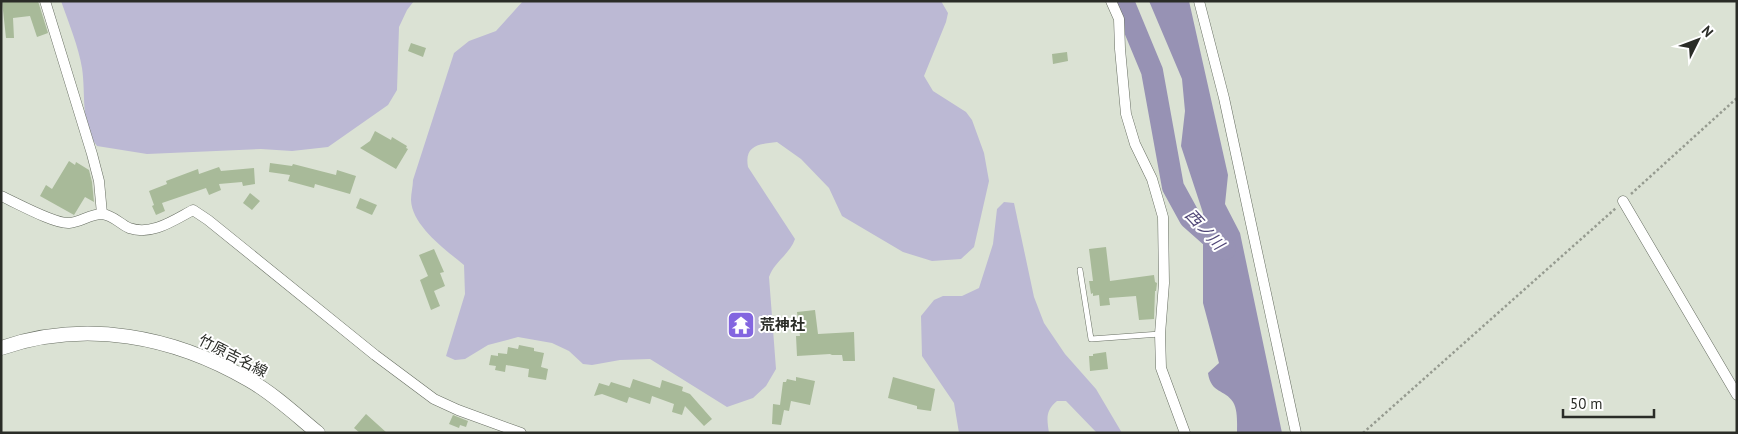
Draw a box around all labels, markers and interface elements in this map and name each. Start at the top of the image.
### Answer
north arrow [1673,15,1723,65]
text: N [1698,22,1717,41]
water label: 西ノ川 [1181,205,1230,255]
temple icon: 荒神社 [726,310,756,340]
place label: 荒神社 [760,315,805,334]
street label: 竹原吉名線 [195,330,271,381]
scale bar [1563,386,1654,418]
text: 50 m [1570,394,1603,413]

